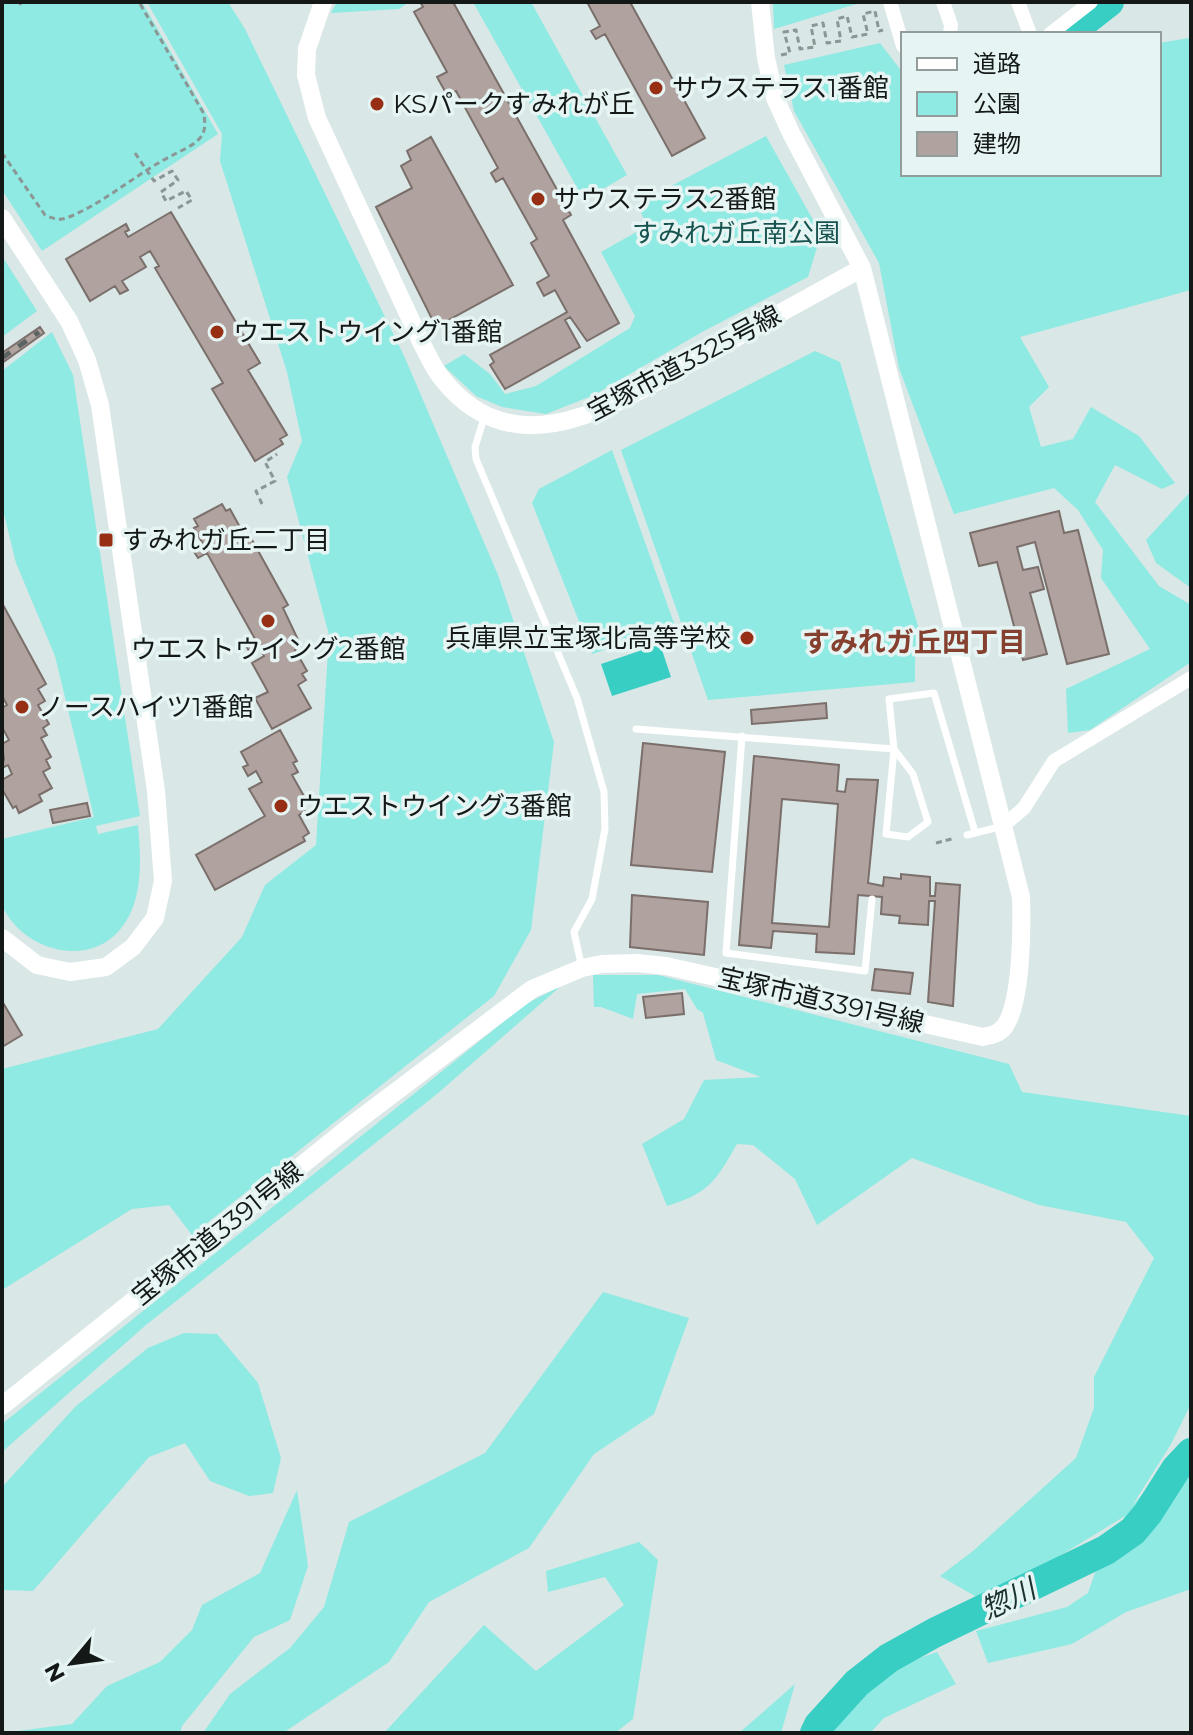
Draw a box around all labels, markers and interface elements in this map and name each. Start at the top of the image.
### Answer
legend [901,32,1161,176]
text: 道路 [973,49,1021,78]
place label: サウステラス1番館 [672,72,889,104]
marker: サウステラス1番館 [647,79,665,97]
place label: KSパークすみれが丘 [393,88,635,120]
text: 公園 [973,89,1021,118]
marker: KSパークすみれが丘 [368,95,386,113]
text: 建物 [973,129,1021,158]
place label: サウステラス2番館 [554,183,776,215]
marker: サウステラス2番館 [529,190,547,208]
park label: すみれガ丘南公園 [632,217,840,249]
street label: 宝塚市道3325号線 [582,299,786,427]
place label: ウエストウイング1番館 [233,316,502,348]
marker: ウエストウイング1番館 [208,323,226,341]
place label: すみれガ丘二丁目 [122,524,330,556]
marker: すみれガ丘二丁目 [97,531,115,549]
marker: ウエストウイング2番館 [259,612,277,630]
place label: 兵庫県立宝塚北高等学校 [445,622,731,654]
district label: すみれガ丘四丁目 [802,625,1026,659]
marker: 兵庫県立宝塚北高等学校 [738,629,756,647]
place label: ウエストウイング2番館 [131,633,405,665]
place label: ノースハイツ1番館 [38,691,254,723]
marker: ノースハイツ1番館 [13,698,31,716]
place label: ウエストウイング3番館 [297,790,572,822]
marker: ウエストウイング3番館 [272,797,290,815]
street label: 宝塚市道3391号線 [715,961,927,1039]
street label: 宝塚市道3391号線 [125,1154,309,1312]
water label: 惣川 [975,1570,1043,1627]
north arrow [32,1623,112,1703]
text: N [39,1658,71,1687]

